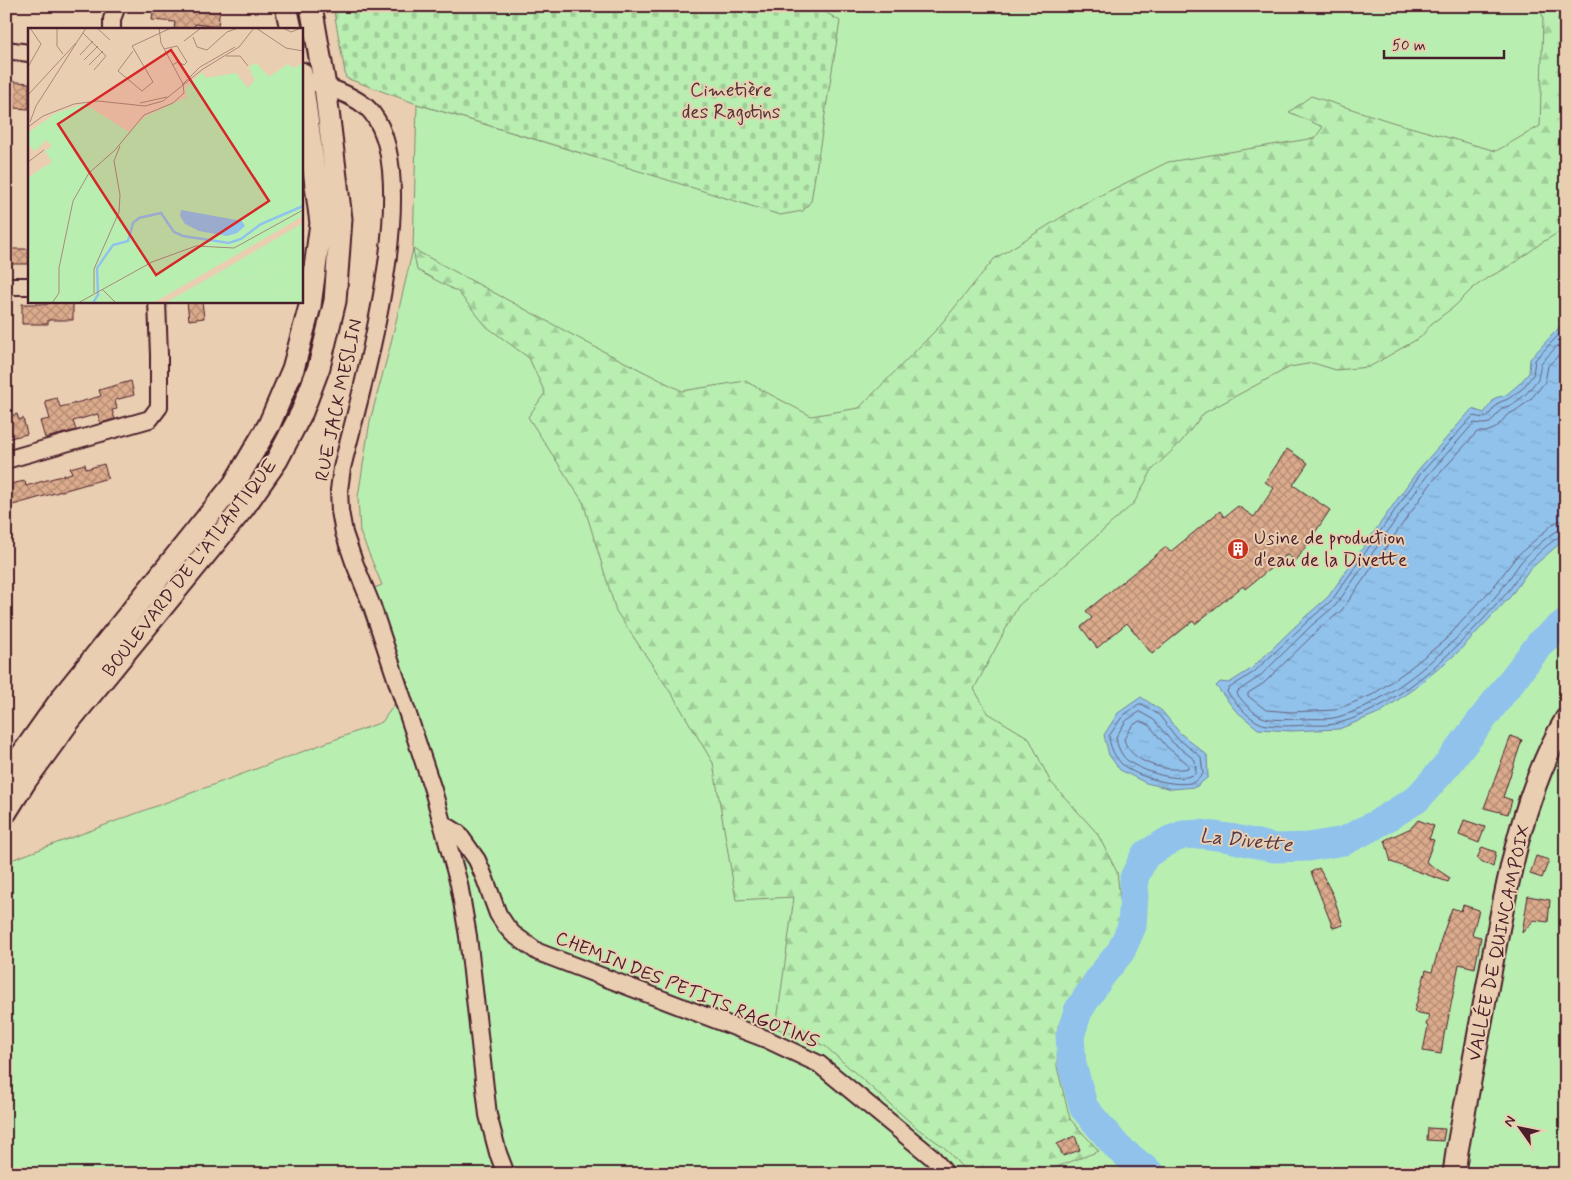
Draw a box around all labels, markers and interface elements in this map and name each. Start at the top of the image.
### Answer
inset map [28,28,302,302]
scale bar [1384,28,1504,60]
text: 50 m [1392,36,1426,56]
park label: Cimetière des Ragotins [682,78,780,126]
street label: RUE JACK MESLIN [310,317,368,483]
street label: BOULEVARD DE L'ATLANTIQUE [97,454,283,682]
place label: Usine de production d'eau de la Divette [1254,526,1407,573]
building icon: Usine de production d'eau de la Divette [1226,537,1250,561]
street label: VALLÉE DE QUINCAMPOIX [1461,822,1536,1064]
water label: La Divette [1198,823,1295,859]
street label: CHEMIN DES PETITS RAGOTINS [552,926,823,1054]
north arrow [1494,1102,1544,1152]
text: N [1500,1113,1520,1130]

